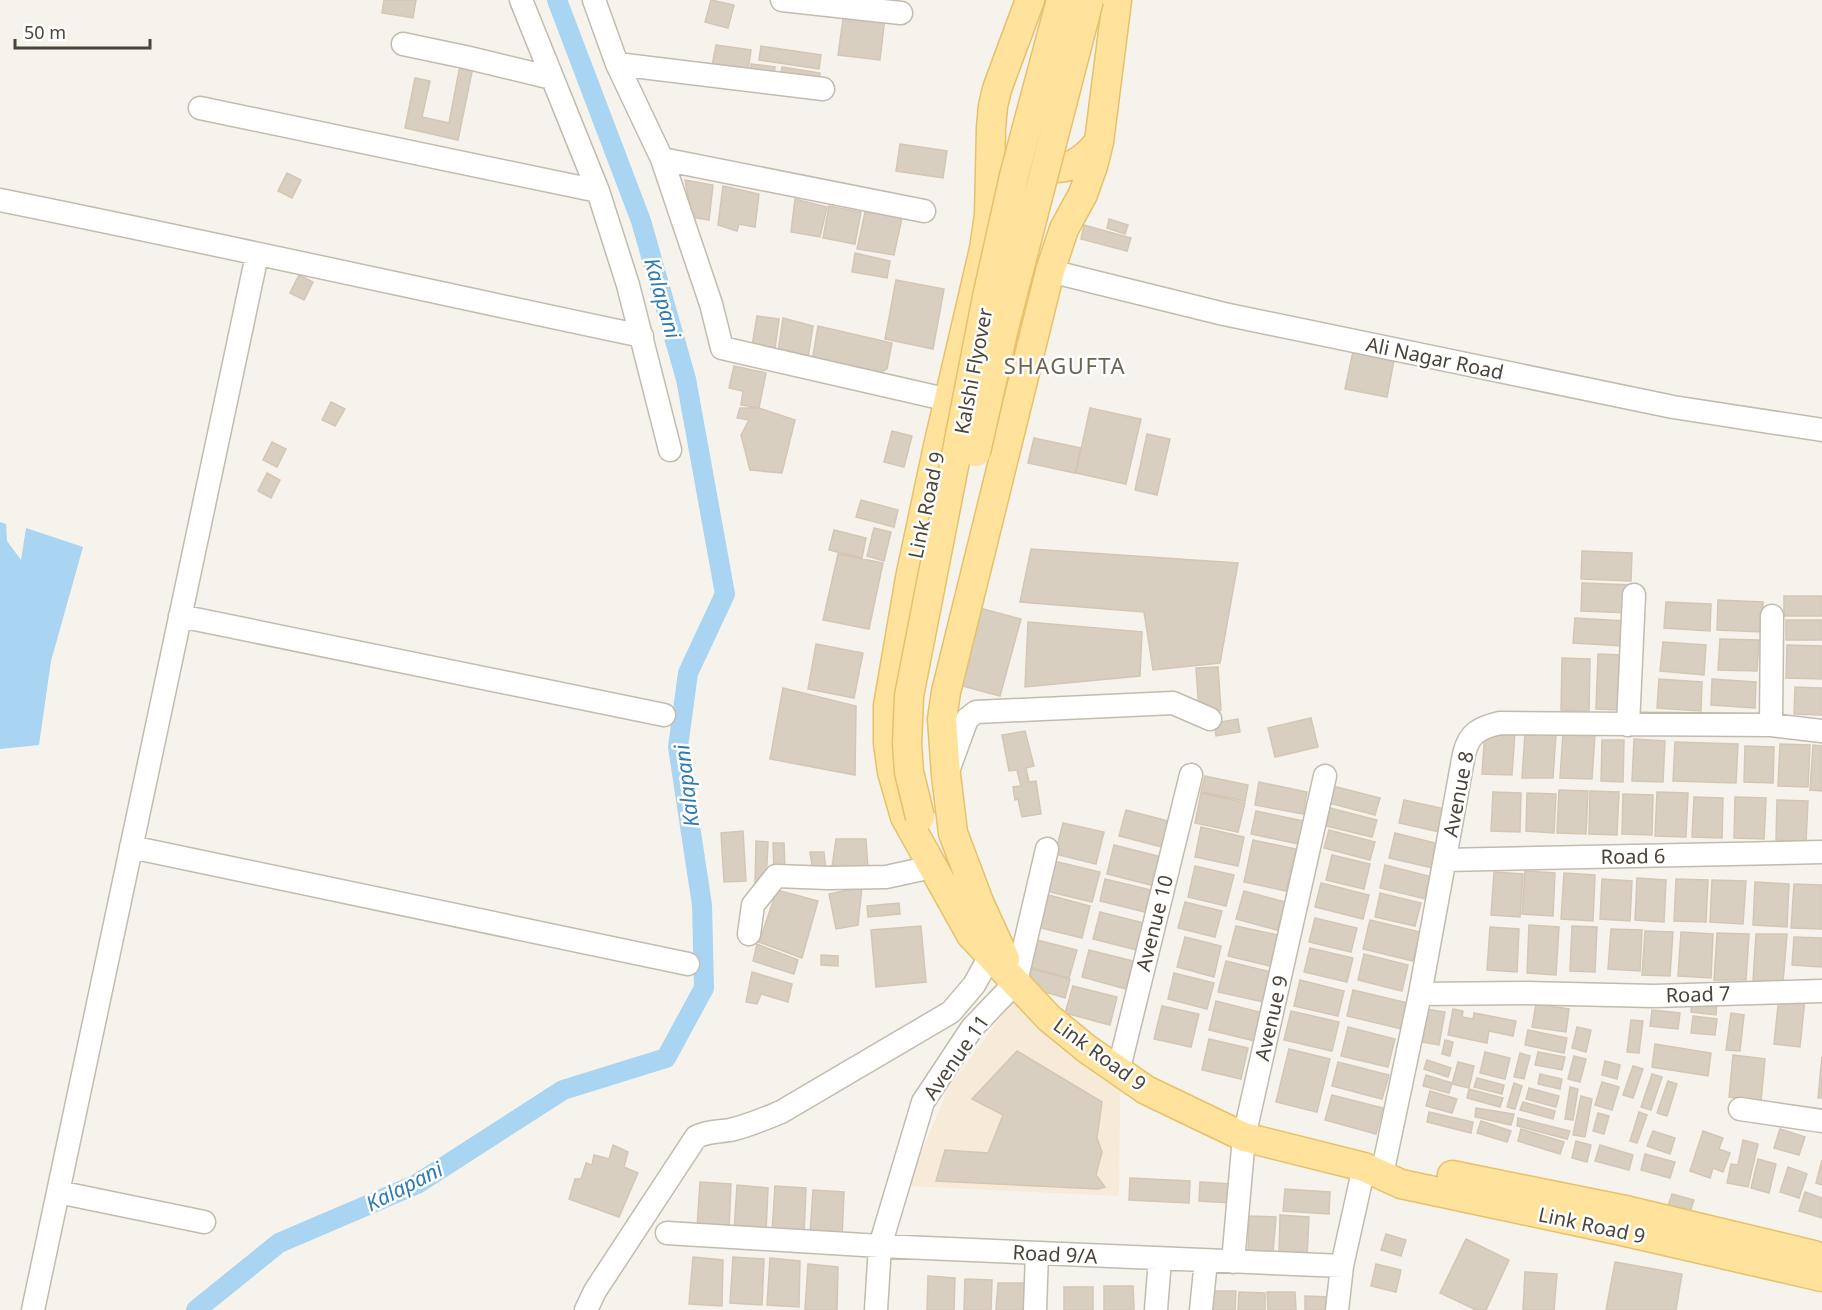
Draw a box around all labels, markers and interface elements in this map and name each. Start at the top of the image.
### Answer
scale bar [15,12,150,50]
text: 50 m [24,20,66,44]
water label: Kalapani [638,254,688,342]
street label: Kalshi Flyover [948,306,998,436]
street label: Ali Nagar Road [1364,330,1506,386]
district label: SHAGUFTA [1004,350,1126,380]
street label: Link Road 9 [902,449,950,561]
water label: Kalapani [667,743,705,829]
street label: Avenue 8 [1436,749,1480,839]
street label: Road 6 [1600,842,1666,870]
street label: Avenue 10 [1129,872,1179,974]
street label: Avenue 9 [1248,973,1294,1063]
street label: Road 7 [1665,979,1731,1009]
street label: Avenue 11 [917,1009,995,1105]
street label: Link Road 9 [1048,1011,1152,1097]
water label: Kalapani [361,1154,448,1217]
street label: Link Road 9 [1536,1201,1648,1249]
street label: Road 9/A [1012,1238,1098,1270]

